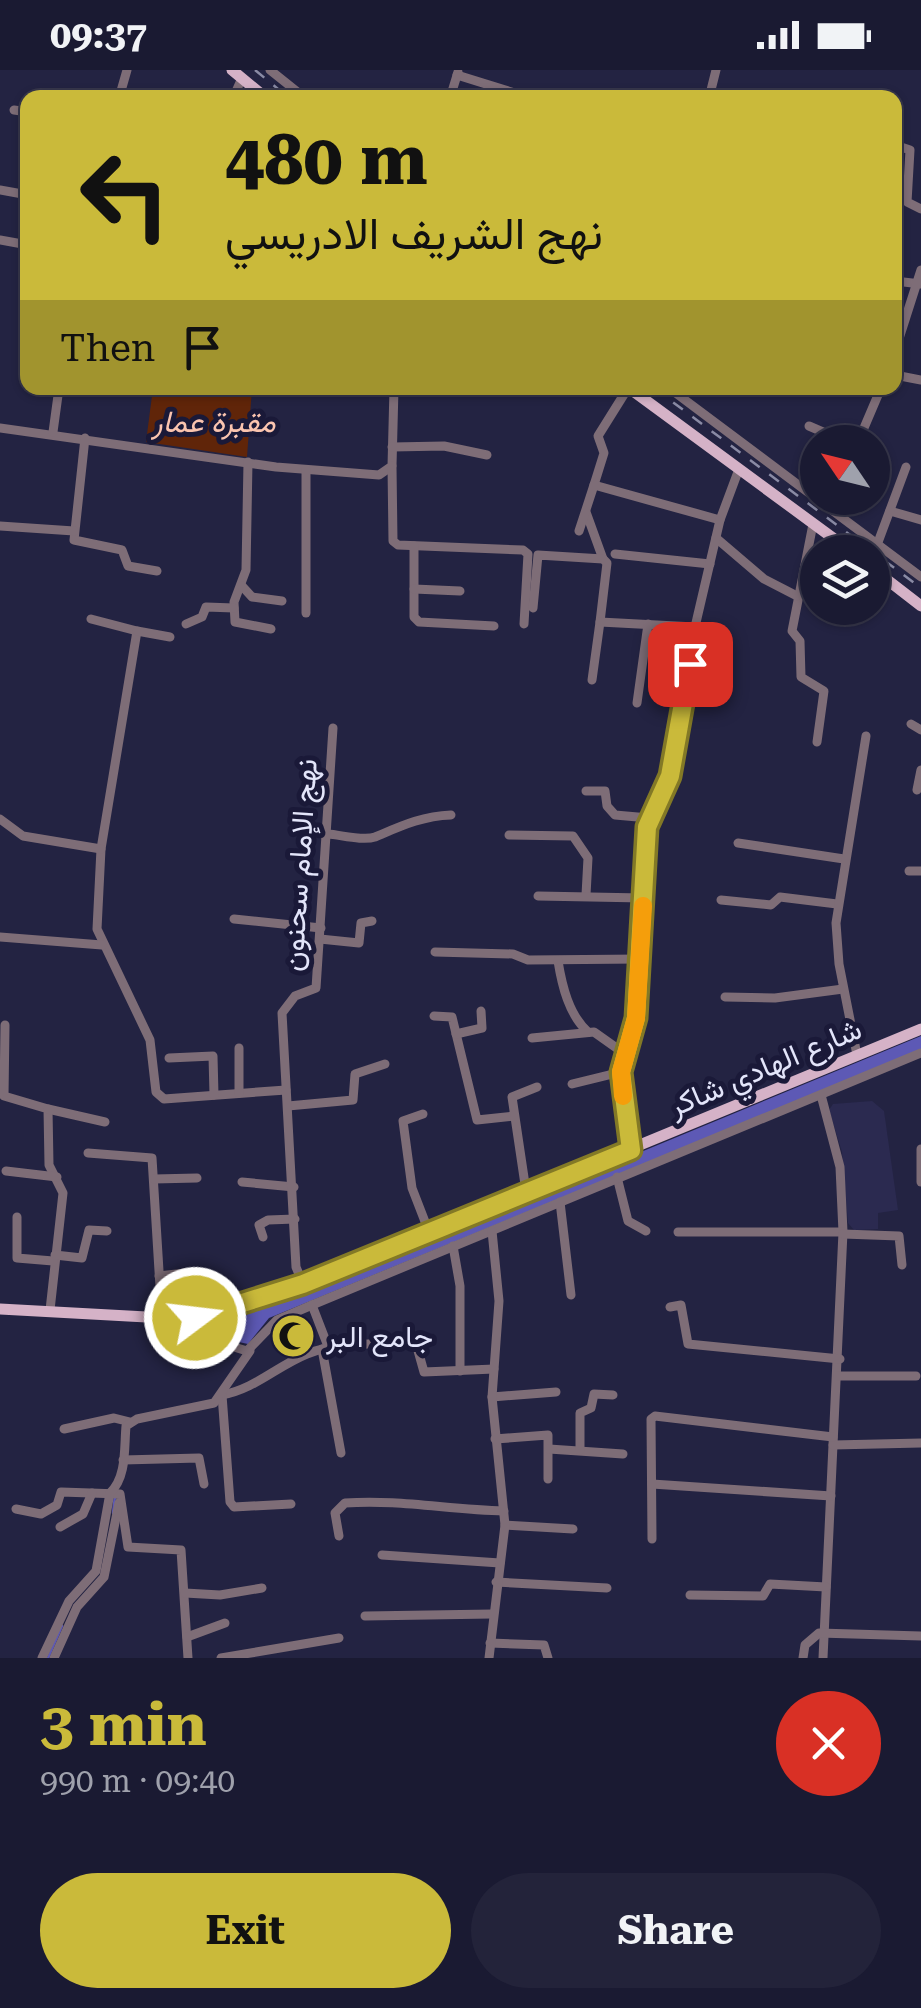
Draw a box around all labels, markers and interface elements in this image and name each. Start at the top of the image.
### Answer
text: 09:37 [50,13,147,57]
text: 480 m [225,119,428,201]
icon: left [60,130,190,260]
text: نهج الشريف الادريسي [225,207,603,260]
icon: arrive [175,320,230,375]
text: Then [60,326,155,370]
park label: مقبرة عمار [150,404,277,440]
north arrow [800,425,890,515]
map controls [800,425,890,625]
button: layers [800,535,890,625]
pin [648,622,733,707]
icon: arrive [663,637,718,692]
street label: نهج الإمام سحنون [274,758,327,973]
street label: شارع الهادي شاكر [662,1011,869,1130]
position arrow [143,1266,247,1370]
mosque icon: جامع البر [270,1313,316,1359]
place label: جامع البر [325,1319,433,1357]
text: 3 min [40,1689,207,1760]
button: close [776,1691,881,1796]
text: 990 m · 09:40 [40,1762,235,1800]
button: Exit [40,1873,451,1988]
button: Share [471,1873,881,1988]

